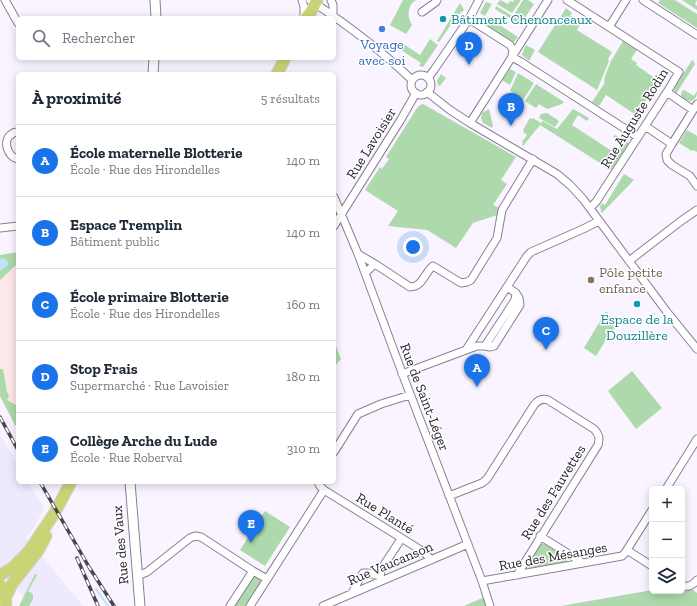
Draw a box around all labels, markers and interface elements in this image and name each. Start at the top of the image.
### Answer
place label: Bâtiment Chenonceaux [451,11,592,28]
marker: Bâtiment Chenonceaux [438,14,448,24]
search box [16,16,336,60]
marker: Voyage avec soi [377,24,387,34]
icon: search [30,27,52,49]
text: Rechercher [62,29,136,47]
pin: D [456,32,482,65]
place label: Voyage avec soi [359,36,405,69]
street label: Rue Auguste Rodin [597,65,672,171]
text: À proximité [32,88,121,108]
text: 5 résultats [261,91,320,106]
pin: B [498,93,524,126]
street label: Rue Lavoisier [343,104,400,182]
text: École maternelle Blotterie [70,144,242,162]
text: A [41,153,49,168]
text: 140 m [286,153,320,168]
text: École · Rue des Hirondelles [70,162,220,177]
text: Espace Tremplin [70,216,182,234]
text: B [41,225,49,240]
text: 140 m [286,225,320,240]
text: Bâtiment public [70,234,160,249]
your location [403,237,423,257]
place label: Pôle petite enfance [599,264,663,297]
marker: Pôle petite enfance [586,275,596,285]
text: École primaire Blotterie [70,288,229,306]
text: C [41,297,49,312]
text: 160 m [286,297,320,312]
marker: Espace de la Douzillère [632,299,642,309]
text: École · Rue des Hirondelles [70,306,220,321]
place label: Espace de la Douzillère [601,311,674,344]
pin: C [533,317,559,350]
street label: Rue de Saint-Léger [396,341,453,454]
pin: A [464,354,490,387]
text: Stop Frais [70,360,138,378]
text: D [40,369,50,384]
text: 180 m [286,369,320,384]
text: Supermarché · Rue Lavoisier [70,378,229,393]
text: Collège Arche du Lude [70,432,217,450]
text: E [41,441,49,456]
text: 310 m [287,441,320,456]
street label: Rue des Fauvettes [517,442,589,543]
text: École · Rue Roberval [70,450,182,465]
map controls [649,486,685,594]
button: + [649,486,685,522]
street label: Rue Planté [353,489,417,538]
street label: Rue des Vaux [109,505,132,585]
pin: E [238,510,264,543]
button: − [649,522,685,558]
street label: Rue Vaucanson [345,538,435,589]
street label: Rue des Mésanges [498,539,609,574]
button: layers [649,558,685,594]

